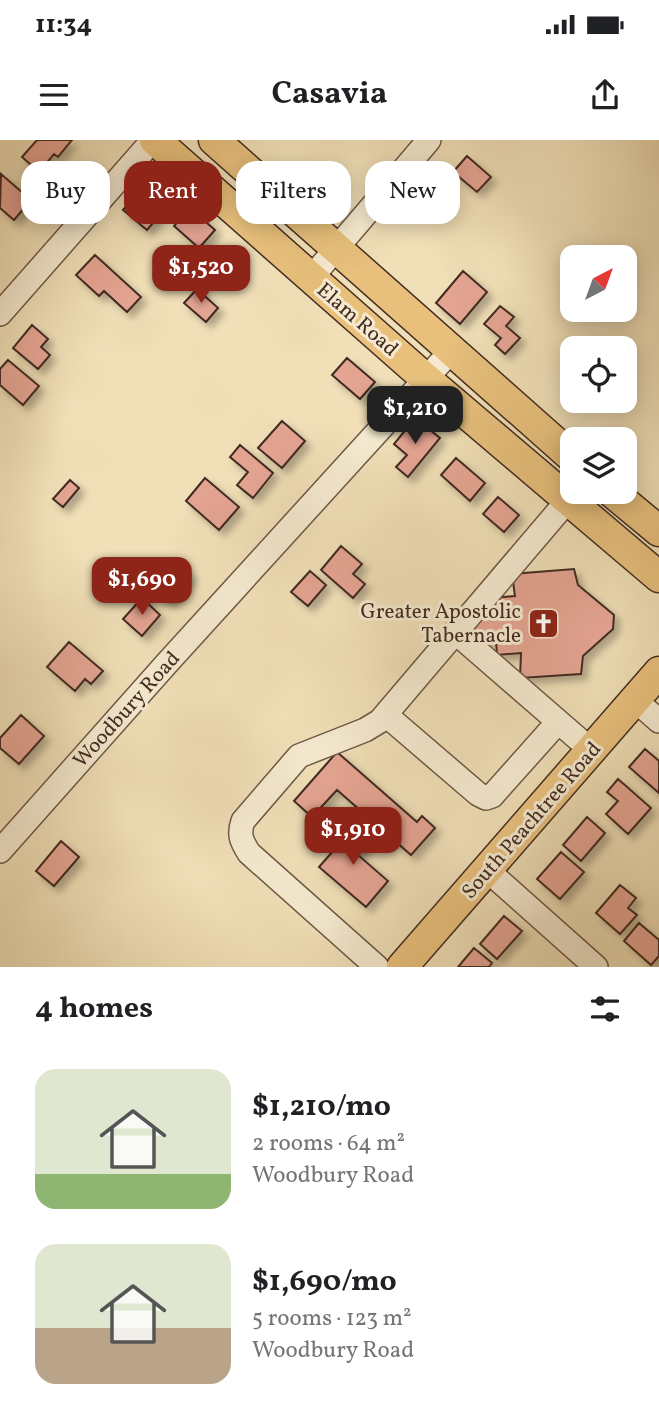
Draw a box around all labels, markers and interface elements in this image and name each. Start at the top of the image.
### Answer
text: 11:34 [35,7,92,43]
text: Casavia [272,73,387,117]
icon: menu [35,76,73,114]
icon: share [586,76,624,114]
chip: Buy [21,161,110,224]
chip: Rent [124,161,222,224]
chip: Filters [236,161,351,224]
chip: New [365,161,460,224]
north arrow [560,245,637,322]
map controls [560,245,637,504]
pin: $1,520 [144,246,258,305]
text: $1,520 [168,252,234,284]
street label: Elam Road [310,277,404,364]
button: locate [560,336,637,413]
pin: $1,210 [358,386,472,446]
text: $1,210 [383,393,447,425]
button: layers [560,427,637,504]
pin: $1,690 [85,558,199,617]
text: $1,690 [108,564,176,596]
place label: Greater Apostolic Tabernacle [360,598,521,651]
church icon: Greater Apostolic Tabernacle [527,606,561,640]
street label: Woodbury Road [67,645,187,775]
street label: South Peachtree Road [456,736,609,906]
pin: $1,910 [296,808,410,867]
text: $1,910 [321,814,385,846]
text: 4 homes [35,988,153,1030]
icon: filters [586,990,624,1028]
text: $1,210/mo [252,1086,391,1128]
icon: home [91,1097,175,1181]
text: 2 rooms · 64 m² [252,1128,405,1160]
text: Woodbury Road [252,1160,414,1192]
text: $1,690/mo [252,1261,397,1303]
icon: home [91,1272,175,1356]
text: 5 rooms · 123 m² [252,1303,412,1335]
text: Woodbury Road [252,1335,414,1367]

